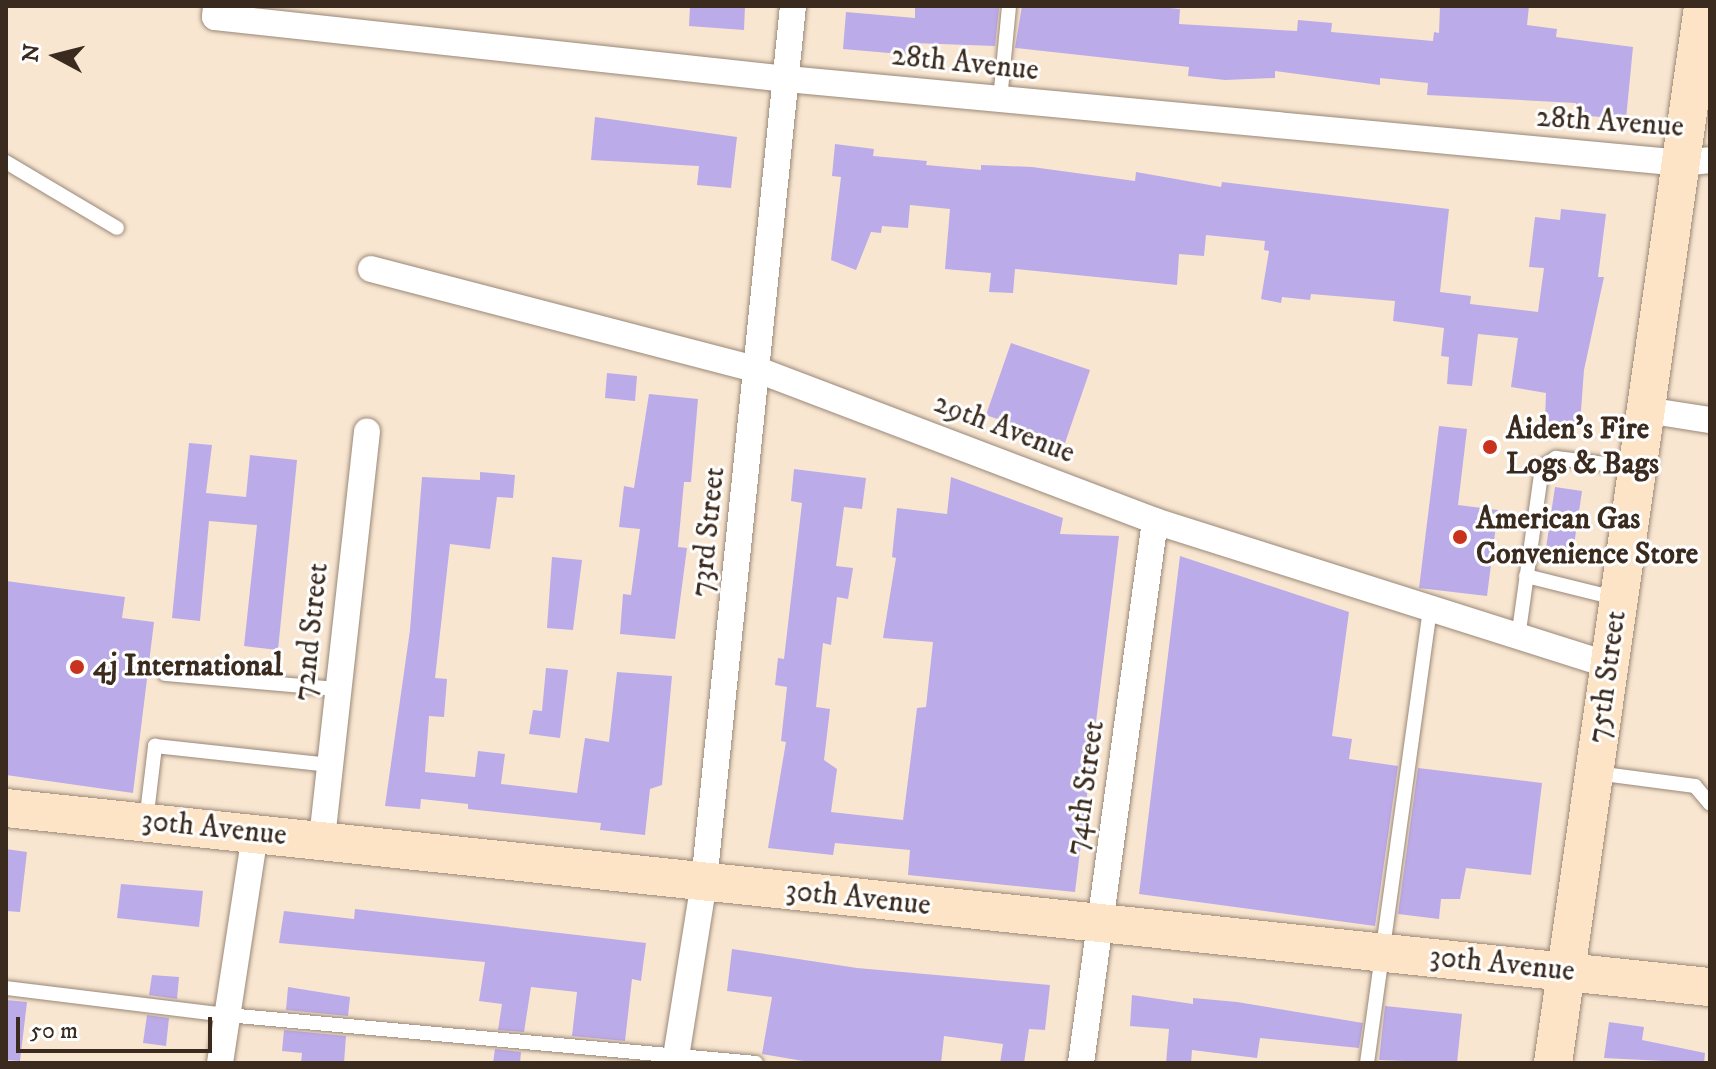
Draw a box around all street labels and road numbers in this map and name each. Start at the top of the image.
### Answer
street label: 28th Avenue [890,38,1040,90]
street label: 28th Avenue [1535,100,1685,146]
street label: 29th Avenue [928,386,1080,472]
street label: 73rd Street [684,465,734,599]
street label: 72nd Street [287,561,337,703]
street label: 75th Street [1581,608,1635,746]
street label: 74th Street [1059,718,1113,858]
street label: 30th Avenue [140,803,288,855]
street label: 30th Avenue [784,873,932,925]
street label: 30th Avenue [1428,939,1576,991]

